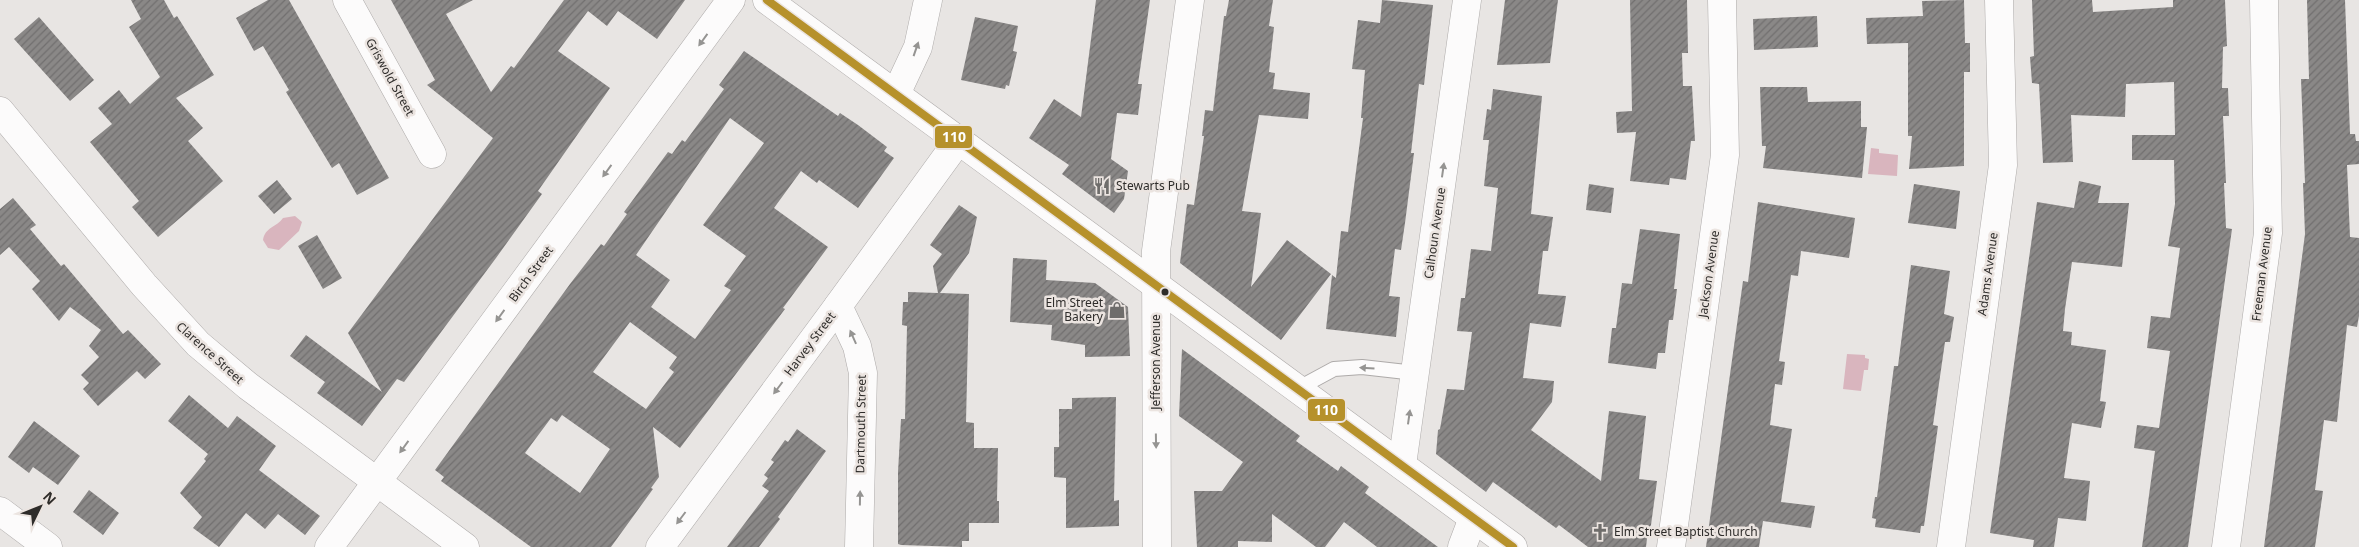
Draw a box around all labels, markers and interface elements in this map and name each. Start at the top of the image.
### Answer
one-way arrow [698,33,708,47]
street label: Griswold Street [362,35,419,119]
one-way arrow [913,42,921,57]
line badge: 110 [934,125,973,149]
text: 110 [942,127,966,146]
one-way arrow [1439,161,1447,177]
one-way arrow [601,164,612,177]
restaurant icon: Stewarts Pub [1092,176,1112,196]
place label: Stewarts Pub [1116,177,1190,194]
street label: Calhoun Avenue [1420,186,1449,280]
street label: Freeman Avenue [2247,225,2276,322]
street label: Jackson Avenue [1694,229,1723,320]
street label: Adams Avenue [1973,231,2002,317]
street label: Birch Street [504,242,557,305]
unlabelled marker [1160,287,1170,297]
place label: Elm Street Bakery [1045,294,1104,325]
shop icon: Elm Street Bakery [1107,300,1127,320]
street label: Harvey Street [780,308,840,379]
one-way arrow [495,309,505,323]
street label: Jefferson Avenue [1147,314,1164,411]
street label: Clarence Street [173,318,248,388]
one-way arrow [849,330,857,344]
one-way arrow [1358,363,1374,371]
street label: Dartmouth Street [851,374,870,474]
one-way arrow [773,381,783,395]
line badge: 110 [1307,398,1346,422]
text: 110 [1314,400,1338,419]
one-way arrow [1405,409,1413,425]
one-way arrow [1153,433,1161,449]
one-way arrow [399,440,409,454]
north arrow [15,482,65,532]
text: N [39,487,61,508]
one-way arrow [856,490,864,506]
one-way arrow [676,511,687,524]
church icon: Elm Street Baptist Church [1590,522,1610,542]
place label: Elm Street Baptist Church [1614,523,1758,540]

